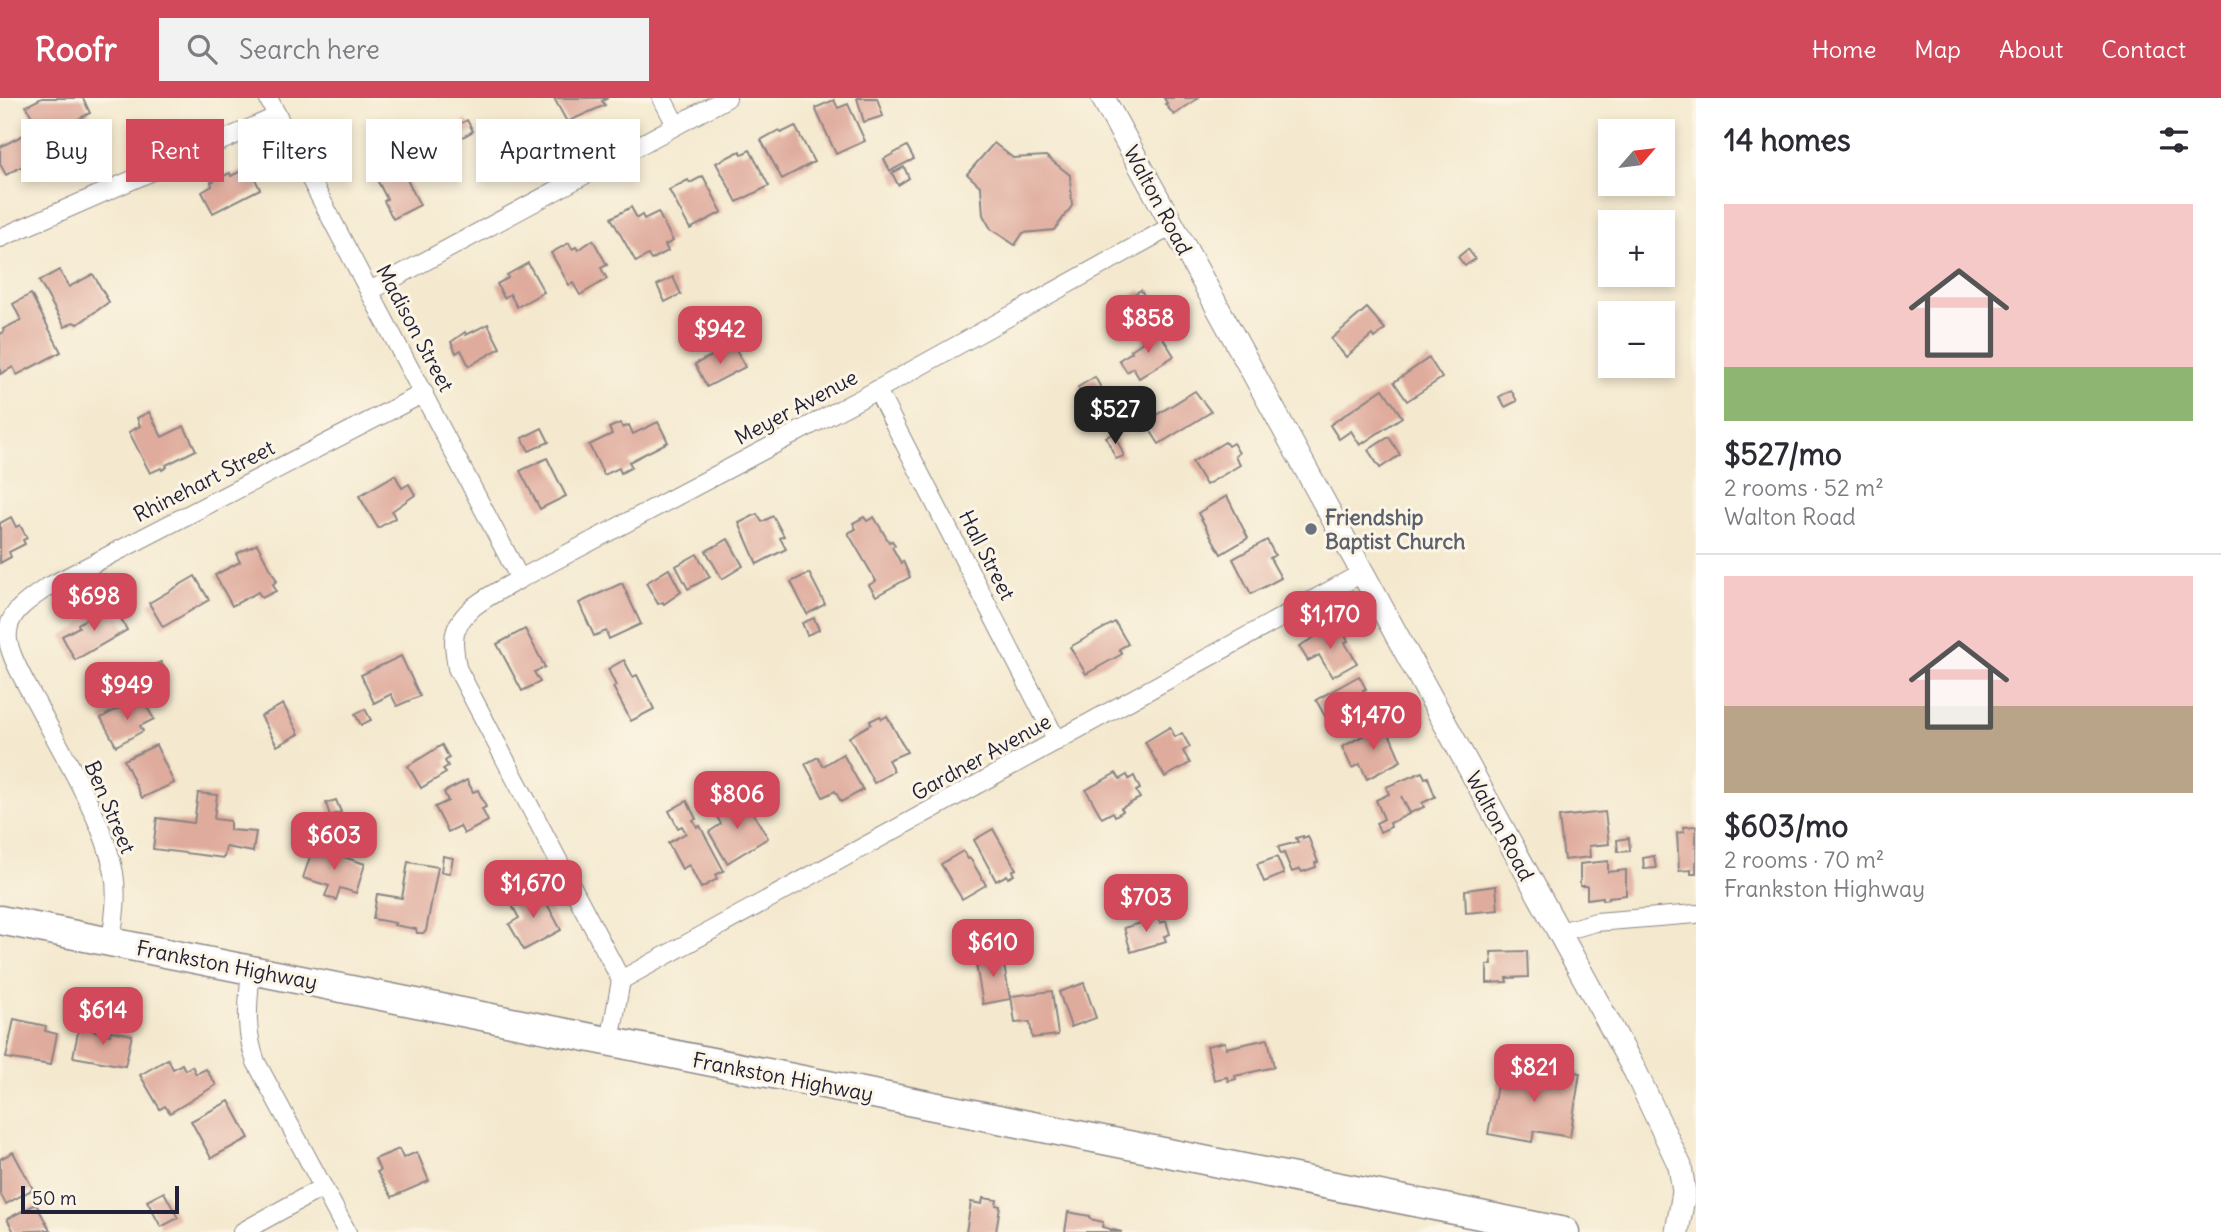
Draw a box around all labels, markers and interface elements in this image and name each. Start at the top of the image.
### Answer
search box [159,18,649,81]
text: Roofr [35,28,117,70]
icon: search [183,30,221,68]
text: Search here [239,33,380,66]
text: Home [1812,34,1876,64]
text: Map [1914,34,1961,64]
text: About [1999,34,2063,64]
text: Contact [2101,34,2186,64]
chip: Buy [21,119,112,182]
chip: Rent [126,119,224,182]
chip: Filters [238,119,352,182]
chip: New [366,119,462,182]
chip: Apartment [476,119,640,182]
north arrow [1598,119,1675,196]
map controls [1598,119,1675,378]
text: 14 homes [1724,121,1851,159]
icon: filters [2155,121,2193,159]
street label: Walton Road [1118,141,1198,259]
button: + [1598,210,1675,287]
icon: home [1896,250,2022,376]
street label: Madison Street [370,260,460,396]
pin: $858 [1107,296,1189,355]
button: − [1598,301,1675,378]
text: $858 [1122,303,1174,332]
pin: $942 [679,306,761,366]
text: $942 [694,314,746,343]
street label: Meyer Avenue [730,363,862,451]
pin: $527 [1074,386,1156,446]
text: $527 [1090,394,1140,423]
street label: Rhinehart Street [129,434,279,528]
text: $527/mo [1724,435,1842,473]
text: 2 rooms · 52 m² [1724,473,1884,502]
text: Walton Road [1724,502,1856,531]
place label: Friendship Baptist Church [1325,504,1465,555]
street label: Hall Street [953,505,1021,605]
marker: Friendship Baptist Church [1303,521,1319,537]
pin: $698 [53,574,135,633]
text: $698 [68,581,120,610]
pin: $1,170 [1273,592,1387,651]
text: $1,170 [1300,599,1360,628]
icon: home [1896,622,2022,748]
pin: $949 [86,662,168,722]
text: $949 [101,670,153,699]
pin: $1,470 [1316,692,1430,752]
text: $1,470 [1340,700,1406,729]
street label: Gardner Avenue [907,708,1055,806]
street label: Ben Street [78,756,142,858]
street label: Walton Road [1460,767,1540,885]
pin: $806 [696,772,778,831]
text: $806 [710,779,764,808]
text: $603/mo [1724,807,1848,845]
pin: $603 [293,812,375,872]
text: $603 [307,820,361,849]
text: 2 rooms · 70 m² [1724,845,1884,874]
pin: $1,670 [476,860,590,920]
text: $1,670 [500,868,566,897]
pin: $703 [1105,874,1187,934]
text: Frankston Highway [1724,874,1925,903]
text: $703 [1120,882,1172,911]
pin: $610 [952,920,1034,979]
text: $610 [968,927,1018,956]
street label: Frankston Highway [134,934,320,996]
pin: $614 [62,988,144,1047]
text: $614 [79,995,127,1024]
pin: $821 [1493,1044,1575,1104]
street label: Frankston Highway [690,1046,876,1108]
text: $821 [1510,1052,1558,1081]
scale bar [21,1183,178,1215]
text: 50 m [32,1186,77,1210]

